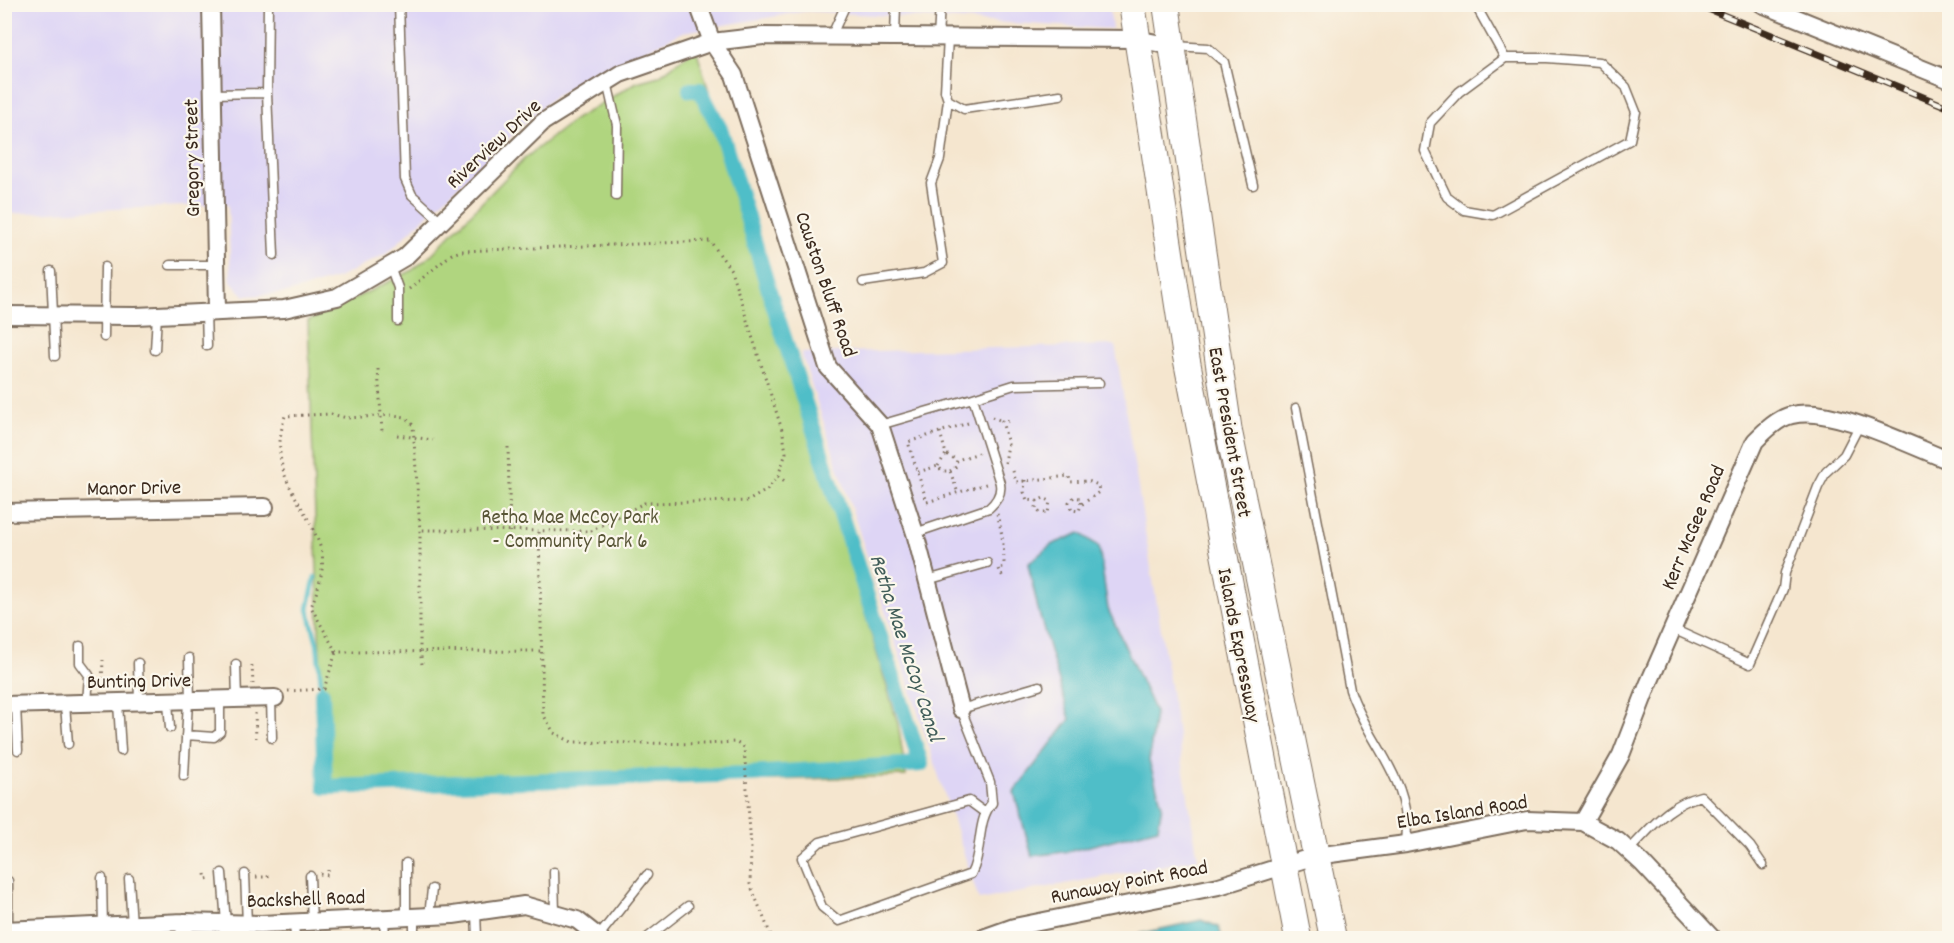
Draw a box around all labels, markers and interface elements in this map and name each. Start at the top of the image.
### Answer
street label: Riverview Drive [441,93,549,197]
street label: Gregory Street [178,98,210,217]
street label: Causton Bluff Road [785,208,863,362]
street label: East President Street [1198,345,1258,520]
street label: Kerr McGee Road [1655,461,1735,595]
street label: Manor Drive [87,474,181,506]
park label: Retha Mae McCoy Park - Community Park 6 [481,504,659,558]
water label: Retha Mae McCoy Canal [860,551,950,747]
street label: Islands Expressway [1207,566,1267,726]
street label: Bunting Drive [87,667,192,699]
street label: Elba Island Road [1395,789,1530,839]
street label: Runaway Point Road [1048,854,1211,914]
street label: Backshell Road [246,884,366,918]

